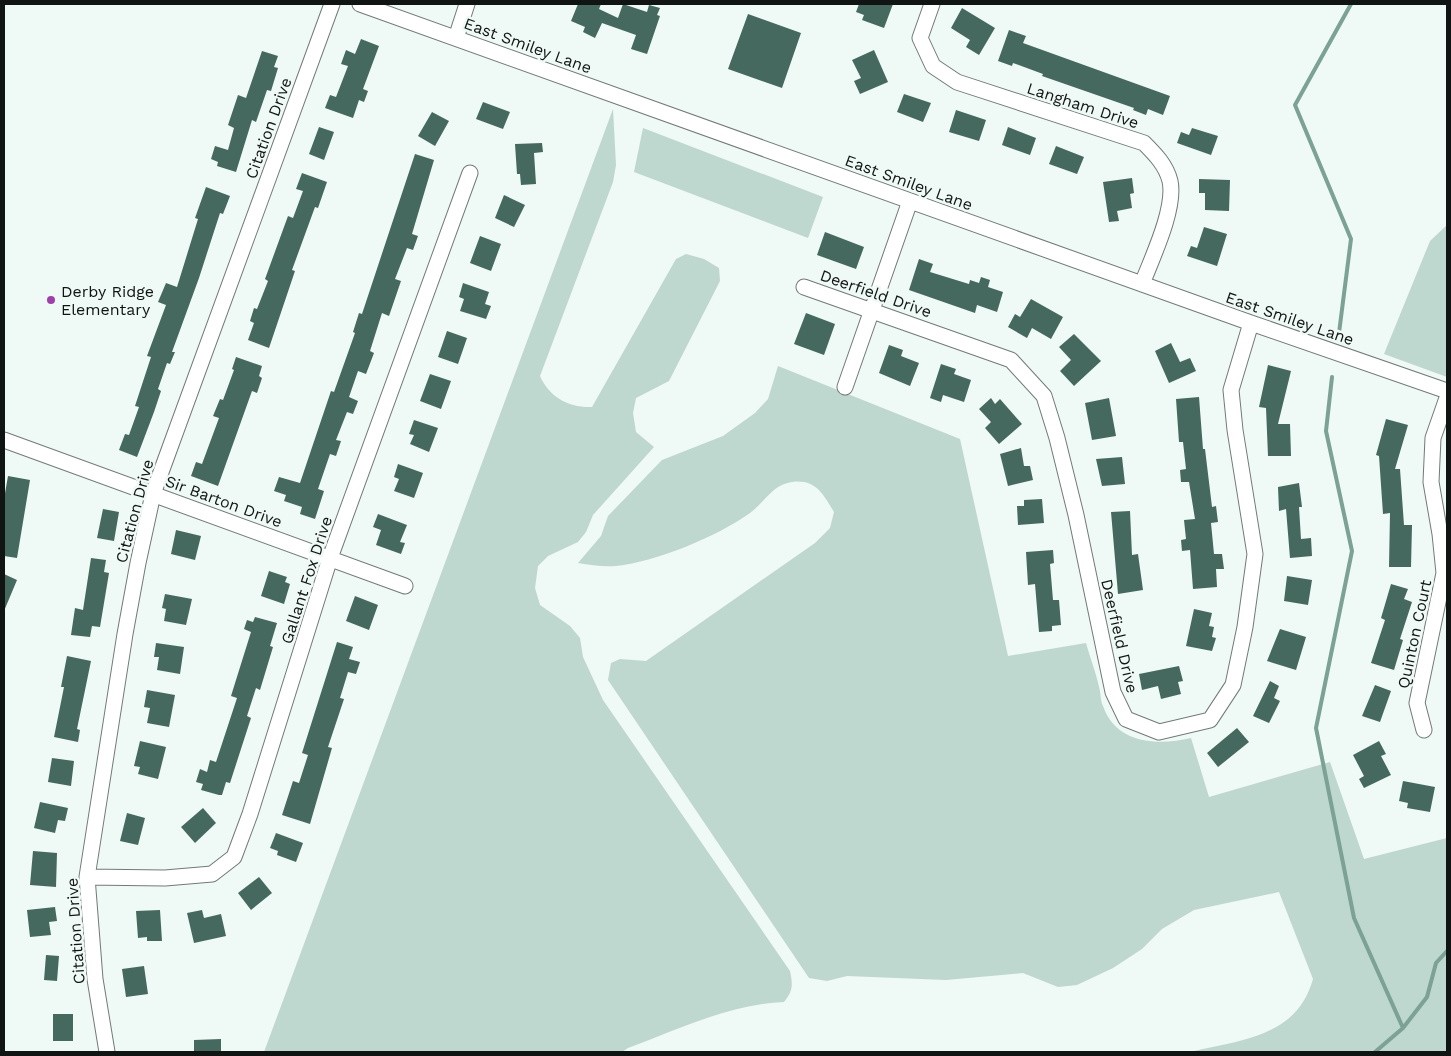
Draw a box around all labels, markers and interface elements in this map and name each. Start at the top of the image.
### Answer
street label: East Smiley Lane [461,14,594,77]
street label: Citation Drive [241,75,296,181]
street label: Langham Drive [1025,78,1141,133]
street label: East Smiley Lane [842,151,975,214]
street label: Deerfield Drive [818,266,934,321]
place label: Derby Ridge Elementary [61,282,154,319]
street label: East Smiley Lane [1223,288,1356,349]
marker: Derby Ridge Elementary [45,294,57,306]
street label: Citation Drive [112,457,157,565]
street label: Sir Barton Drive [163,471,285,531]
street label: Gallant Fox Drive [277,514,336,646]
street label: Deerfield Drive [1097,577,1142,695]
street label: Quinton Court [1394,578,1435,690]
street label: Citation Drive [62,877,89,985]

